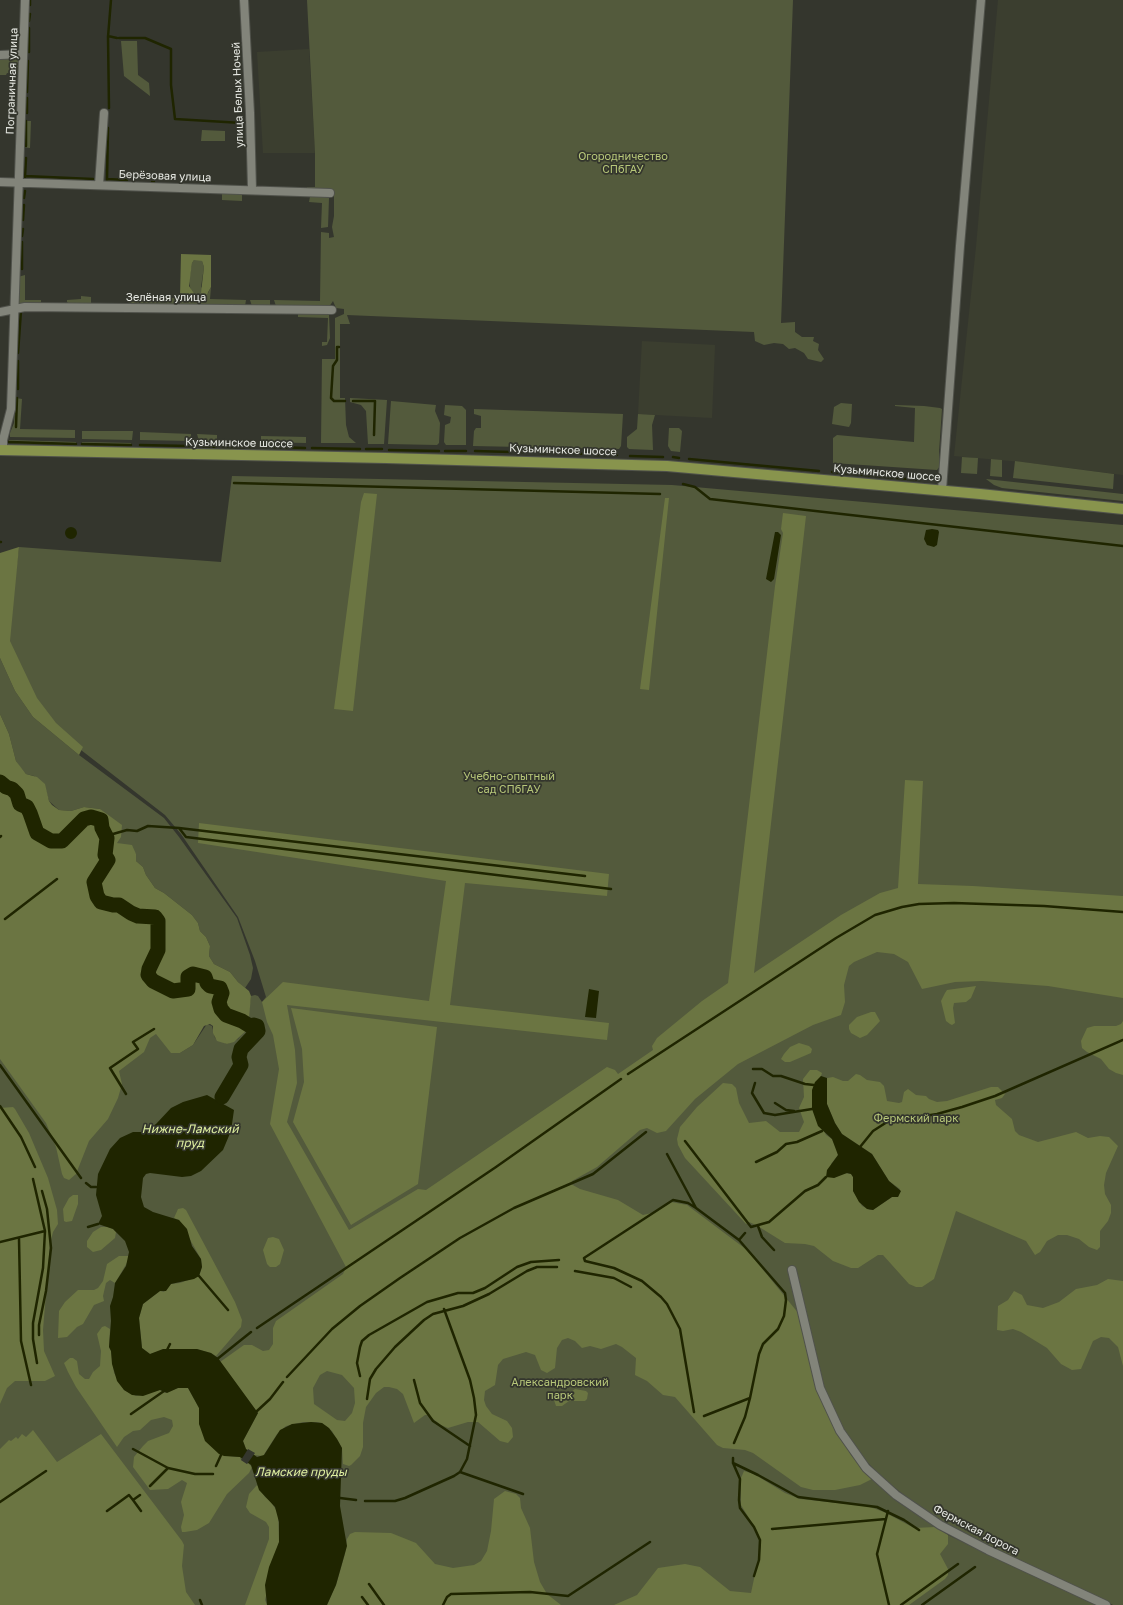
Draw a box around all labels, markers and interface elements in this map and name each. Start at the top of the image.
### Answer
street label: Пограничная улица [4,28,20,134]
street label: улица Белых Ночей [230,42,246,148]
park label: Огородничество СПбГАУ [578,150,668,176]
street label: Берёзовая улица [118,168,212,184]
street label: Зелёная улица [126,291,206,305]
street label: Кузьминское шоссе [185,435,293,451]
street label: Кузьминское шоссе [509,442,617,458]
street label: Кузьминское шоссе [833,462,941,484]
park label: Учебно-опытный сад СПбГАУ [463,770,555,796]
park label: Фермский парк [874,1112,958,1126]
water label: Нижне-Ламский пруд [142,1122,238,1150]
park label: Александровский парк [511,1376,609,1402]
water label: Ламские пруды [255,1465,347,1479]
street label: Фермская дорога [931,1502,1021,1558]

